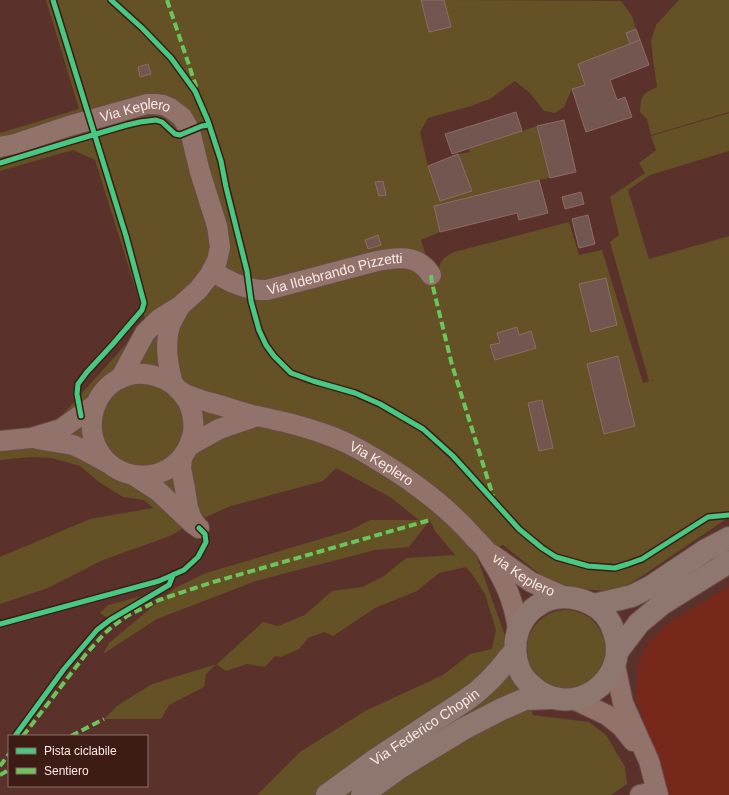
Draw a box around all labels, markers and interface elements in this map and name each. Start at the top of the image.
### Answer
street label: Via Keplero [98,96,174,125]
street label: Via Ildebrando Pizzetti [265,250,403,298]
street label: Via Keplero [347,438,417,489]
street label: via Keplero [490,550,558,600]
street label: Via Federico Chopin [367,685,482,769]
legend [8,735,148,787]
text: Pista ciclabile [44,744,117,758]
text: Sentiero [44,764,89,778]

